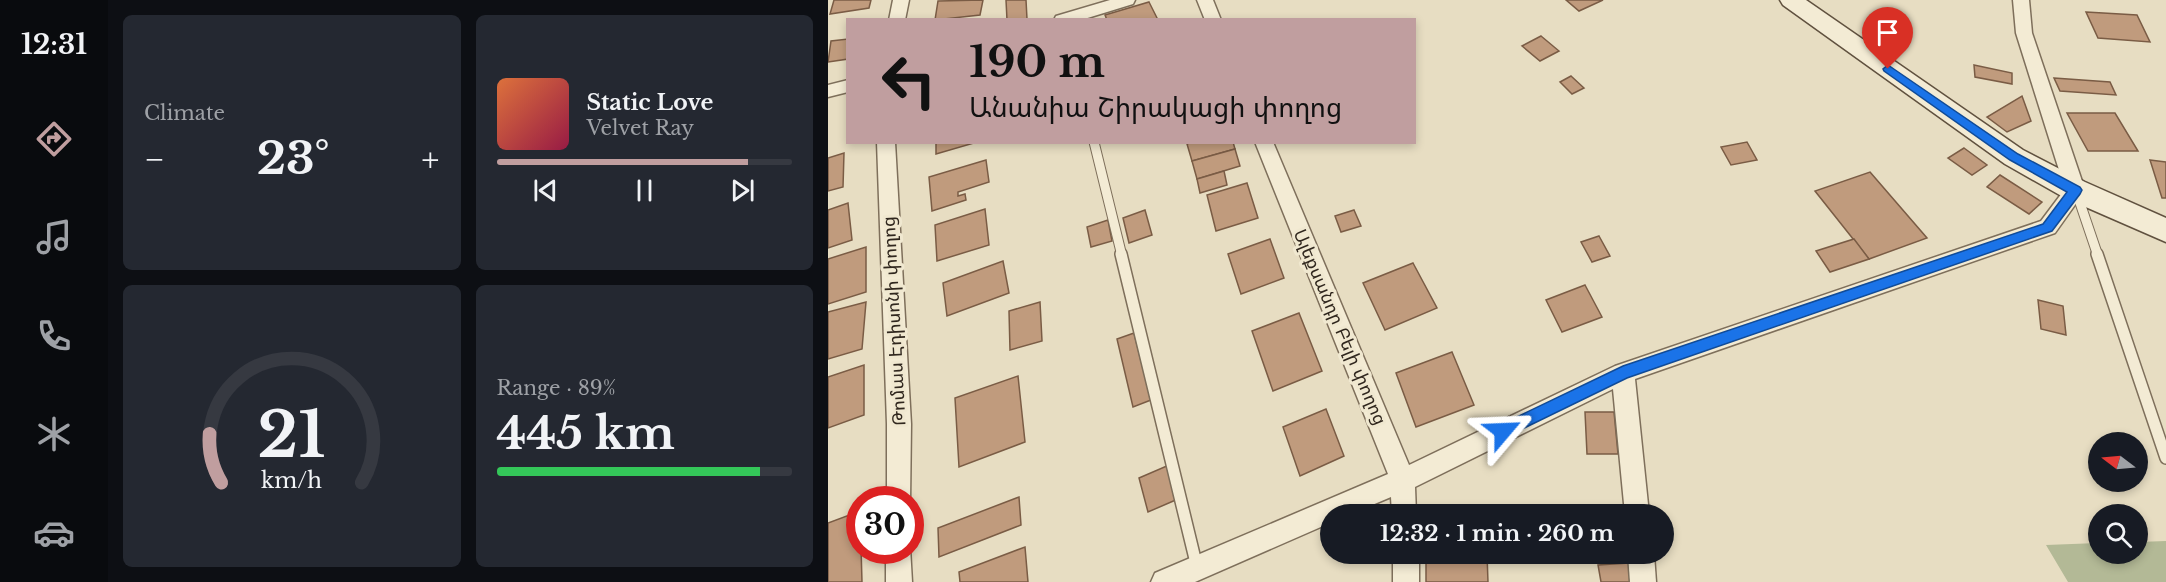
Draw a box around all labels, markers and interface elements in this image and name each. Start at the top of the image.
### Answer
pin [1862,7,1913,69]
icon: arrive [1871,16,1904,49]
text: 12:31 [21,28,87,61]
text: 190 m [969,36,1105,88]
icon: left [870,42,948,120]
text: Static Love [587,89,713,116]
text: Անանիա Շիրակացի փողոց [969,91,1342,124]
text: Climate [144,101,225,125]
text: Velvet Ray [587,116,694,140]
icon: directions [33,118,75,160]
text: 23° [257,130,330,186]
text: − [144,139,165,180]
text: + [421,139,440,180]
icon: previous [529,174,562,207]
icon: pause [628,174,661,207]
icon: next [726,174,759,207]
icon: music [33,216,75,258]
street label: Թոմաս Էդիսոնի փողոց [878,216,910,426]
street label: Ալեքսանդր Բելի փողոց [1289,226,1391,428]
icon: phone [33,315,75,357]
text: Range · 89% [497,376,616,400]
text: 21 [258,396,326,474]
position arrow [1471,399,1535,463]
text: 445 km [497,405,675,461]
icon: climate [33,413,75,455]
north arrow [2088,432,2148,492]
map controls [2088,432,2148,564]
text: km/h [261,467,322,494]
speed limit sign: 30 [846,486,924,564]
button: search [2088,504,2148,564]
icon: car [33,512,75,554]
text: 12:32 · 1 min · 260 m [1380,520,1614,547]

